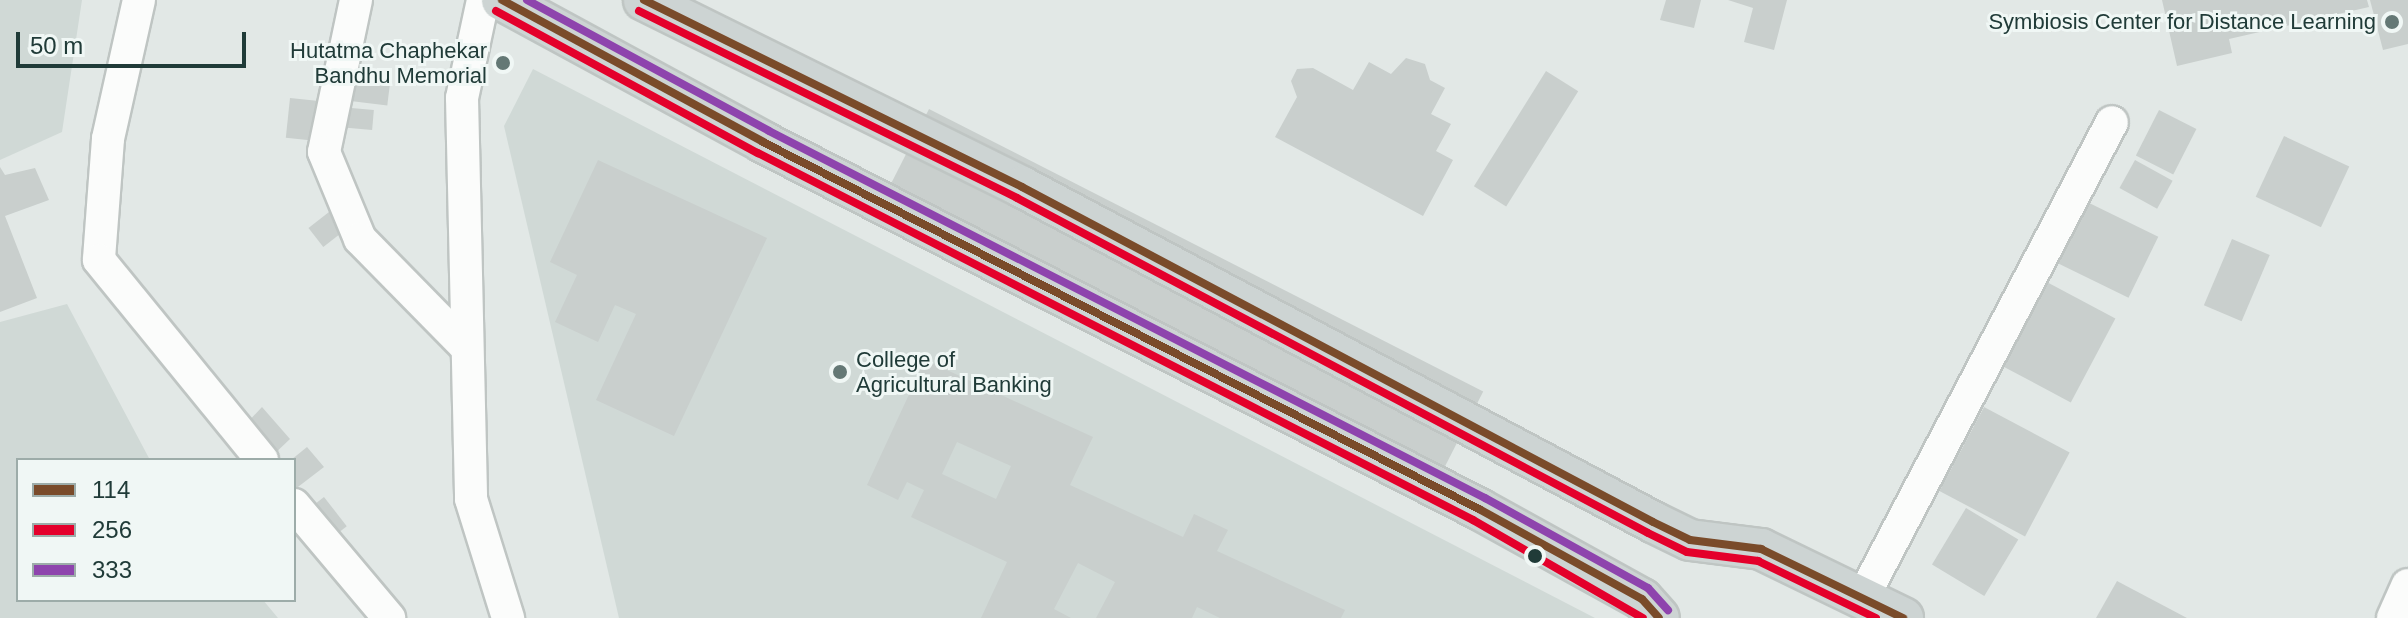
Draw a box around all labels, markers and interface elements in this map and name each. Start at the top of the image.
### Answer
place label: Symbiosis Center for Distance Learning [1988,9,2376,35]
marker: Symbiosis Center for Distance Learning [2383,13,2401,31]
scale bar [20,16,250,66]
text: 50 m [30,32,83,59]
place label: Hutatma Chaphekar Bandhu Memorial [290,37,487,88]
marker: Hutatma Chaphekar Bandhu Memorial [494,54,512,72]
place label: College of Agricultural Banking [856,346,1052,398]
marker: College of Agricultural Banking [831,363,849,381]
legend [16,458,296,602]
text: 114 [92,476,130,503]
text: 256 [92,516,132,543]
unlabelled marker [1527,548,1543,564]
text: 333 [92,556,132,583]

